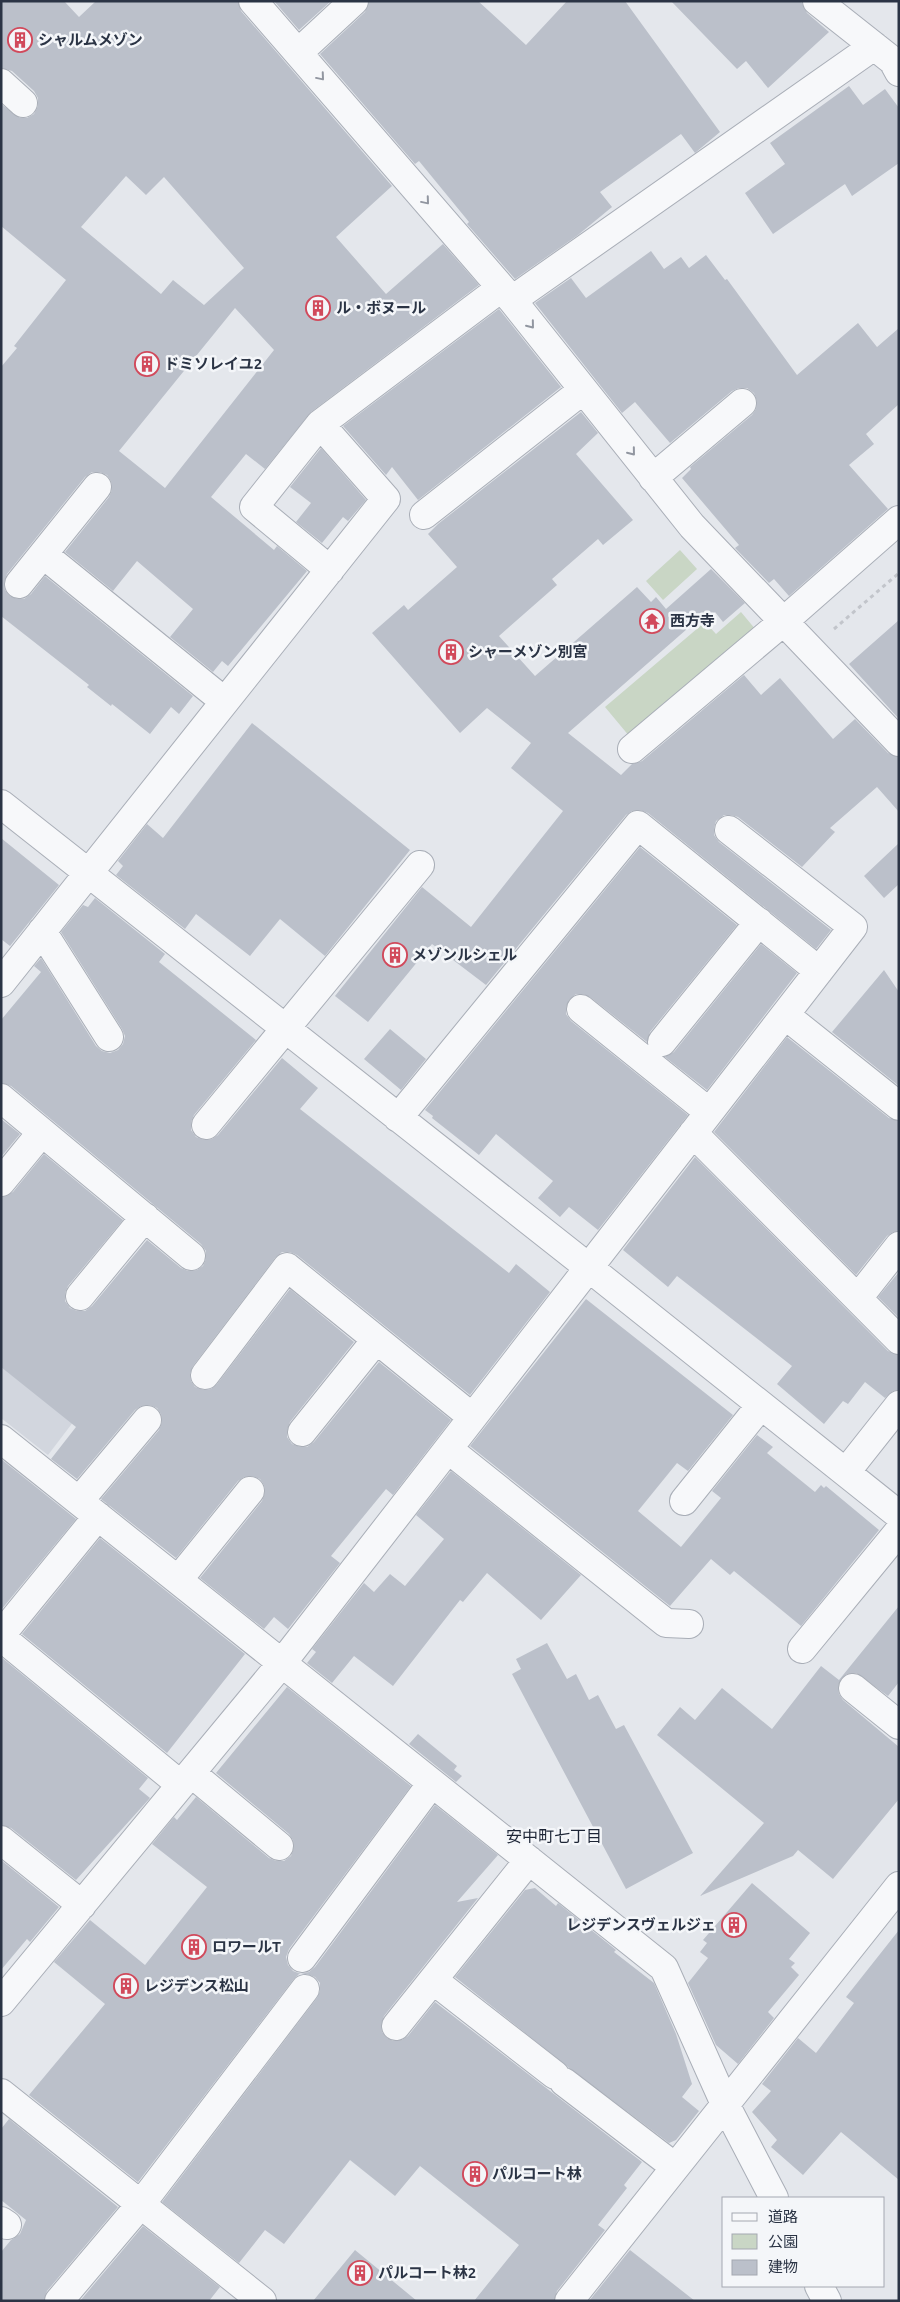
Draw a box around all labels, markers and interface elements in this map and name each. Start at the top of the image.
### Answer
building icon: シャルムメゾン [7,27,33,53]
place label: シャルムメゾン [38,31,143,48]
one-way arrow [315,71,323,80]
one-way arrow [420,195,429,204]
building icon: ル・ボヌール [305,295,331,321]
place label: ル・ボヌール [336,299,426,316]
one-way arrow [526,319,535,328]
building icon: ドミソレイユ2 [134,351,160,377]
place label: ドミソレイユ2 [164,355,262,372]
one-way arrow [627,446,635,455]
temple icon: 西方寺 [639,608,665,634]
place label: 西方寺 [670,612,715,629]
building icon: シャーメゾン別宮 [438,639,464,665]
place label: シャーメゾン別宮 [468,643,587,660]
building icon: メゾンルシェル [382,942,408,968]
place label: メゾンルシェル [412,946,517,963]
district label: 安中町七丁目 [506,1827,602,1845]
building icon: レジデンスヴェルジェ [721,1912,747,1938]
place label: レジデンスヴェルジェ [566,1916,716,1933]
building icon: ロワールT [181,1934,207,1960]
place label: ロワールT [212,1938,281,1955]
building icon: レジデンス松山 [113,1973,139,1999]
place label: レジデンス松山 [144,1977,249,1994]
building icon: パルコート林 [462,2161,488,2187]
place label: パルコート林 [492,2165,582,2182]
legend [722,2197,885,2287]
text: 道路 [768,2208,798,2225]
text: 公園 [768,2233,798,2250]
text: 建物 [768,2258,798,2275]
building icon: パルコート林2 [347,2260,373,2286]
place label: パルコート林2 [378,2264,476,2281]

